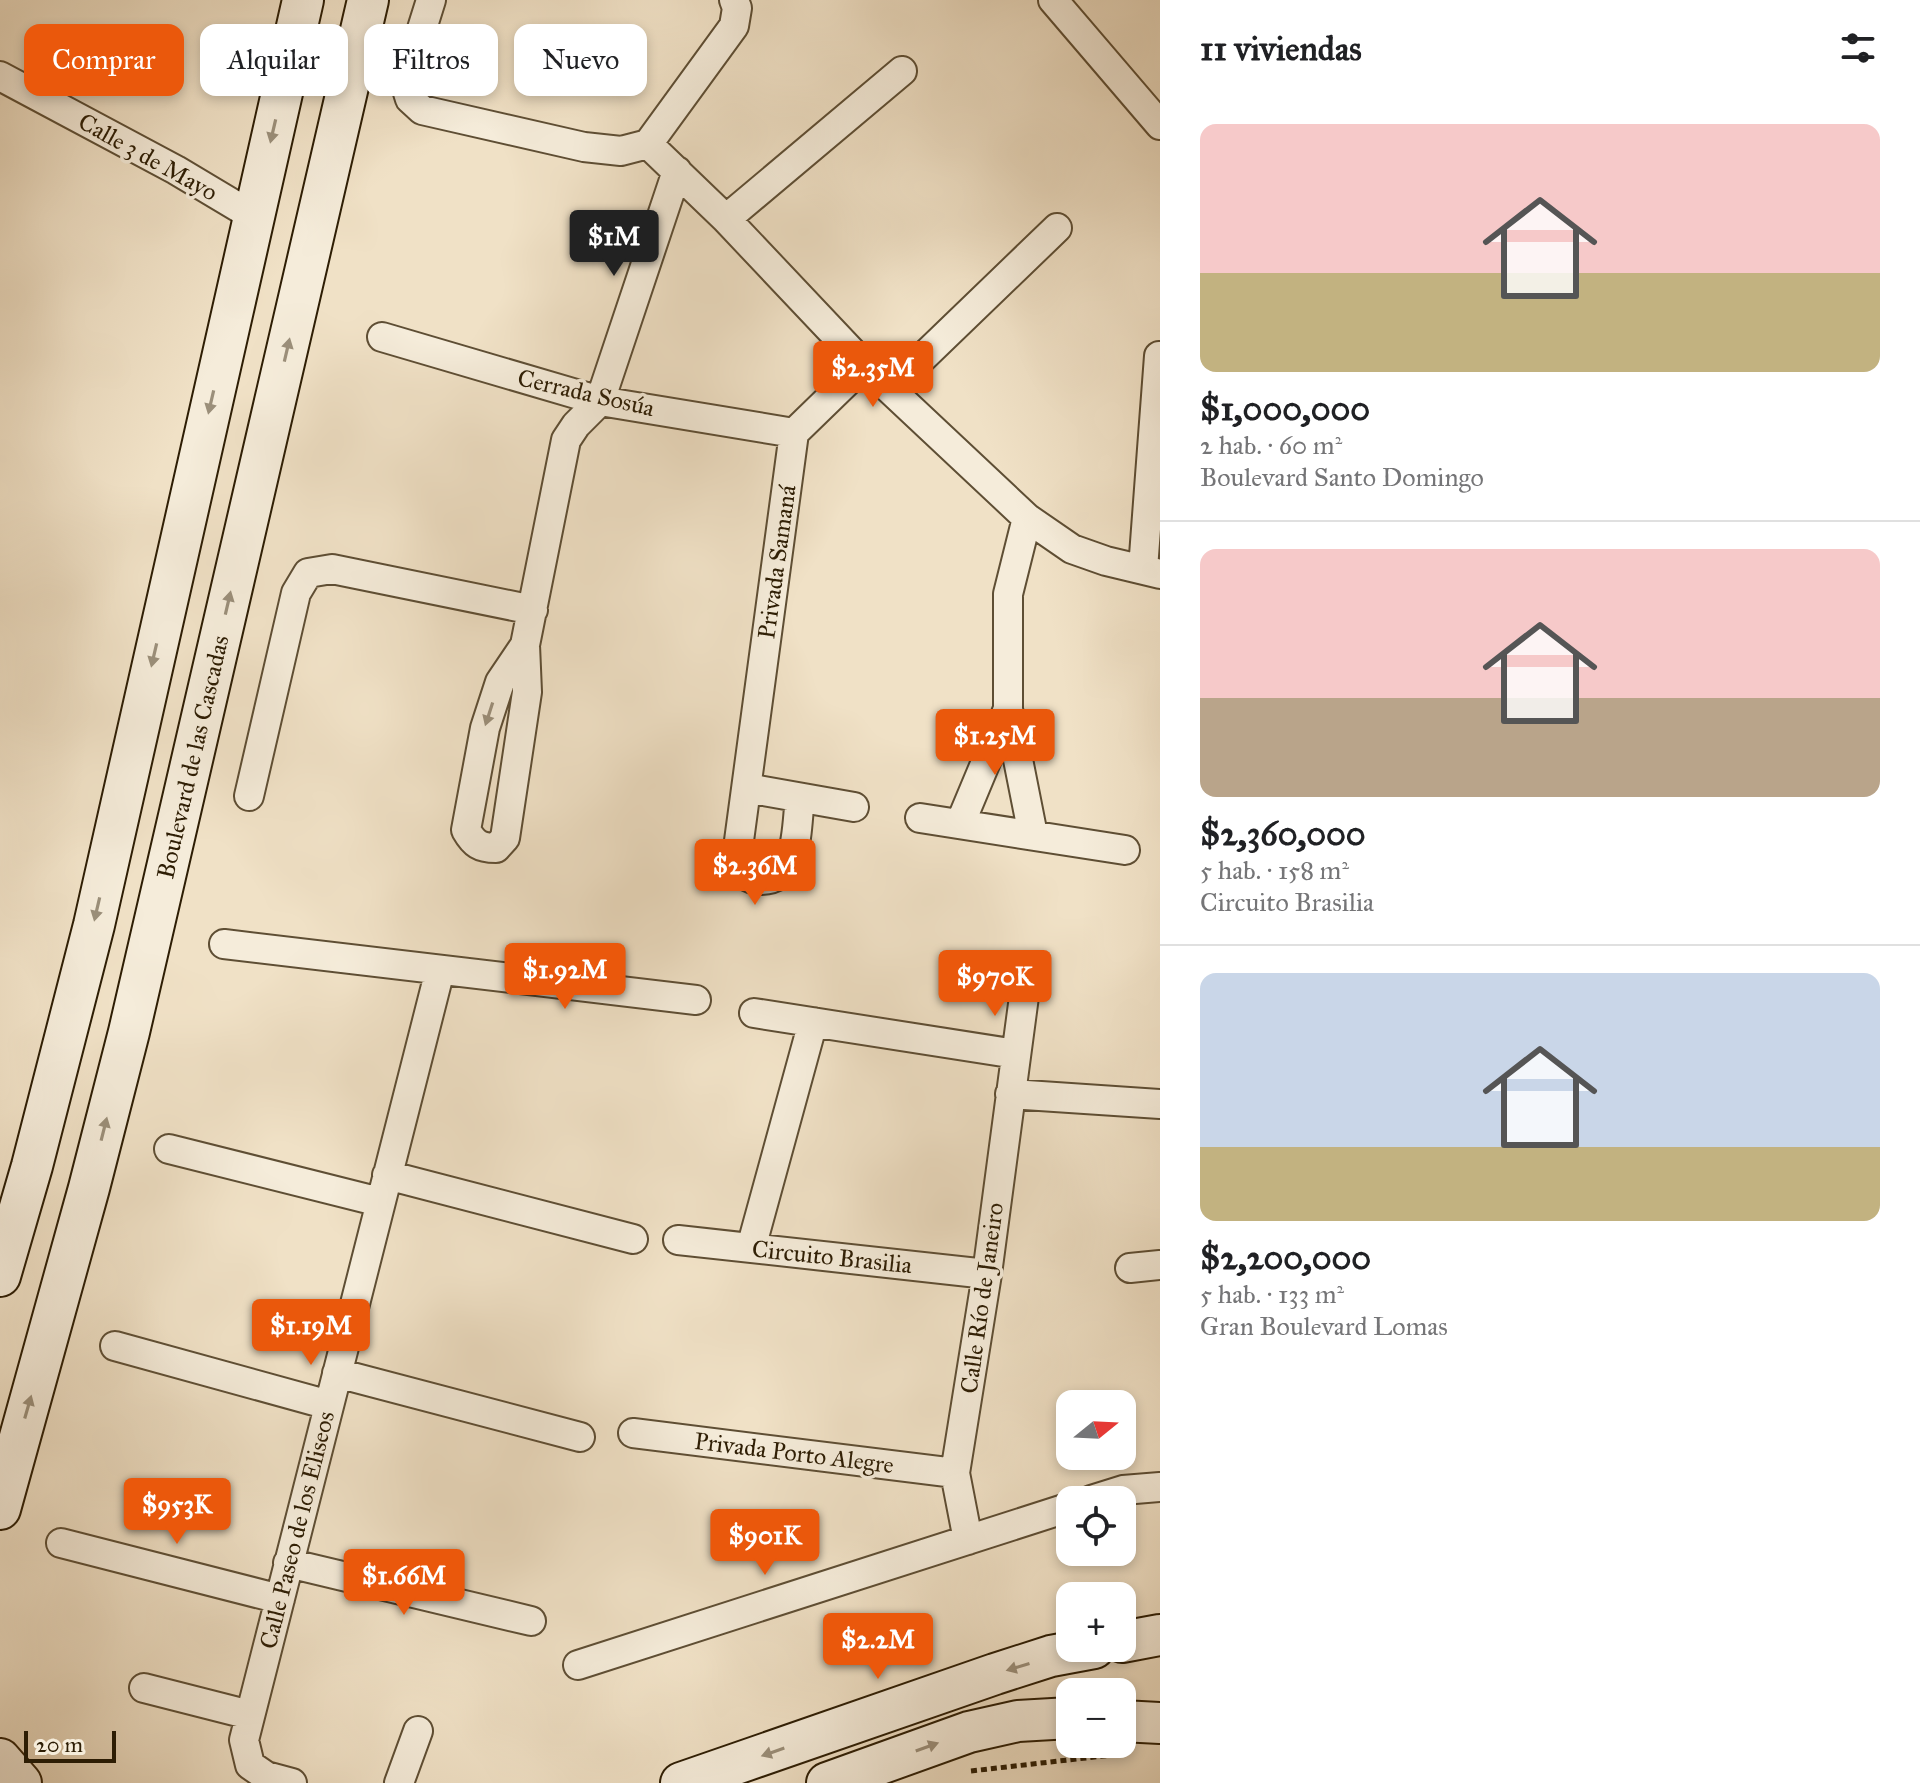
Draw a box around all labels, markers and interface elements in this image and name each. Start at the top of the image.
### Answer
chip: Comprar [24,24,184,96]
chip: Alquilar [200,24,348,96]
chip: Filtros [364,24,498,96]
chip: Nuevo [514,24,647,96]
icon: filters [1836,26,1880,70]
text: 11 viviendas [1200,28,1362,69]
street label: Calle 3 de Mayo [73,106,223,208]
one-way arrow [266,118,278,143]
icon: home [1468,176,1612,320]
pin: $1M [575,210,653,278]
text: $1M [588,220,640,252]
one-way arrow [281,338,294,363]
pin: $2.35M [808,341,938,409]
text: $2.35M [831,351,915,383]
street label: Cerrada Sosúa [515,363,658,424]
text: $1,000,000 [1200,388,1370,429]
one-way arrow [204,389,217,414]
text: 2 hab. · 60 m² [1200,429,1342,461]
text: Boulevard Santo Domingo [1200,461,1484,493]
street label: Privada Samaná [751,482,803,641]
one-way arrow [222,591,235,616]
icon: home [1468,601,1612,745]
street label: Boulevard de las Cascadas [150,632,236,882]
one-way arrow [147,643,160,668]
one-way arrow [483,702,495,726]
pin: $1.25M [930,709,1060,777]
text: $1.25M [954,719,1036,751]
text: $2,360,000 [1200,813,1366,854]
pin: $2.36M [690,839,820,907]
text: $2.36M [713,849,797,881]
text: 5 hab. · 158 m² [1200,854,1349,886]
text: Circuito Brasilia [1200,886,1374,918]
one-way arrow [90,897,103,922]
pin: $1.92M [500,943,630,1011]
pin: $970K [939,950,1051,1018]
text: $1.92M [523,953,607,985]
text: $970K [956,960,1034,992]
icon: home [1468,1025,1612,1169]
one-way arrow [99,1116,111,1141]
street label: Calle Río de Janeiro [954,1201,1010,1395]
street label: Circuito Brasilia [751,1234,914,1280]
text: $2,200,000 [1200,1237,1371,1278]
text: 5 hab. · 133 m² [1200,1278,1344,1310]
pin: $1.19M [246,1299,376,1367]
text: $1.19M [270,1309,352,1341]
text: Gran Boulevard Lomas [1200,1310,1448,1342]
north arrow [1056,1390,1136,1470]
map controls [1056,1390,1136,1758]
one-way arrow [23,1394,35,1419]
street label: Calle Paseo de los Eliseos [253,1408,341,1652]
street label: Privada Porto Alegre [693,1426,895,1480]
pin: $953K [121,1478,233,1546]
button: locate [1056,1486,1136,1566]
text: $953K [142,1488,212,1520]
pin: $901K [709,1509,821,1577]
text: $901K [728,1519,802,1551]
pin: $1.66M [339,1549,469,1617]
text: $1.66M [362,1559,446,1591]
button: + [1056,1582,1136,1662]
pin: $2.2M [822,1613,934,1681]
text: $2.2M [841,1623,915,1655]
one-way arrow [1006,1661,1030,1673]
button: − [1056,1678,1136,1758]
scale bar [24,1727,116,1763]
text: 20 m [36,1731,83,1758]
one-way arrow [915,1740,939,1753]
one-way arrow [760,1746,784,1758]

